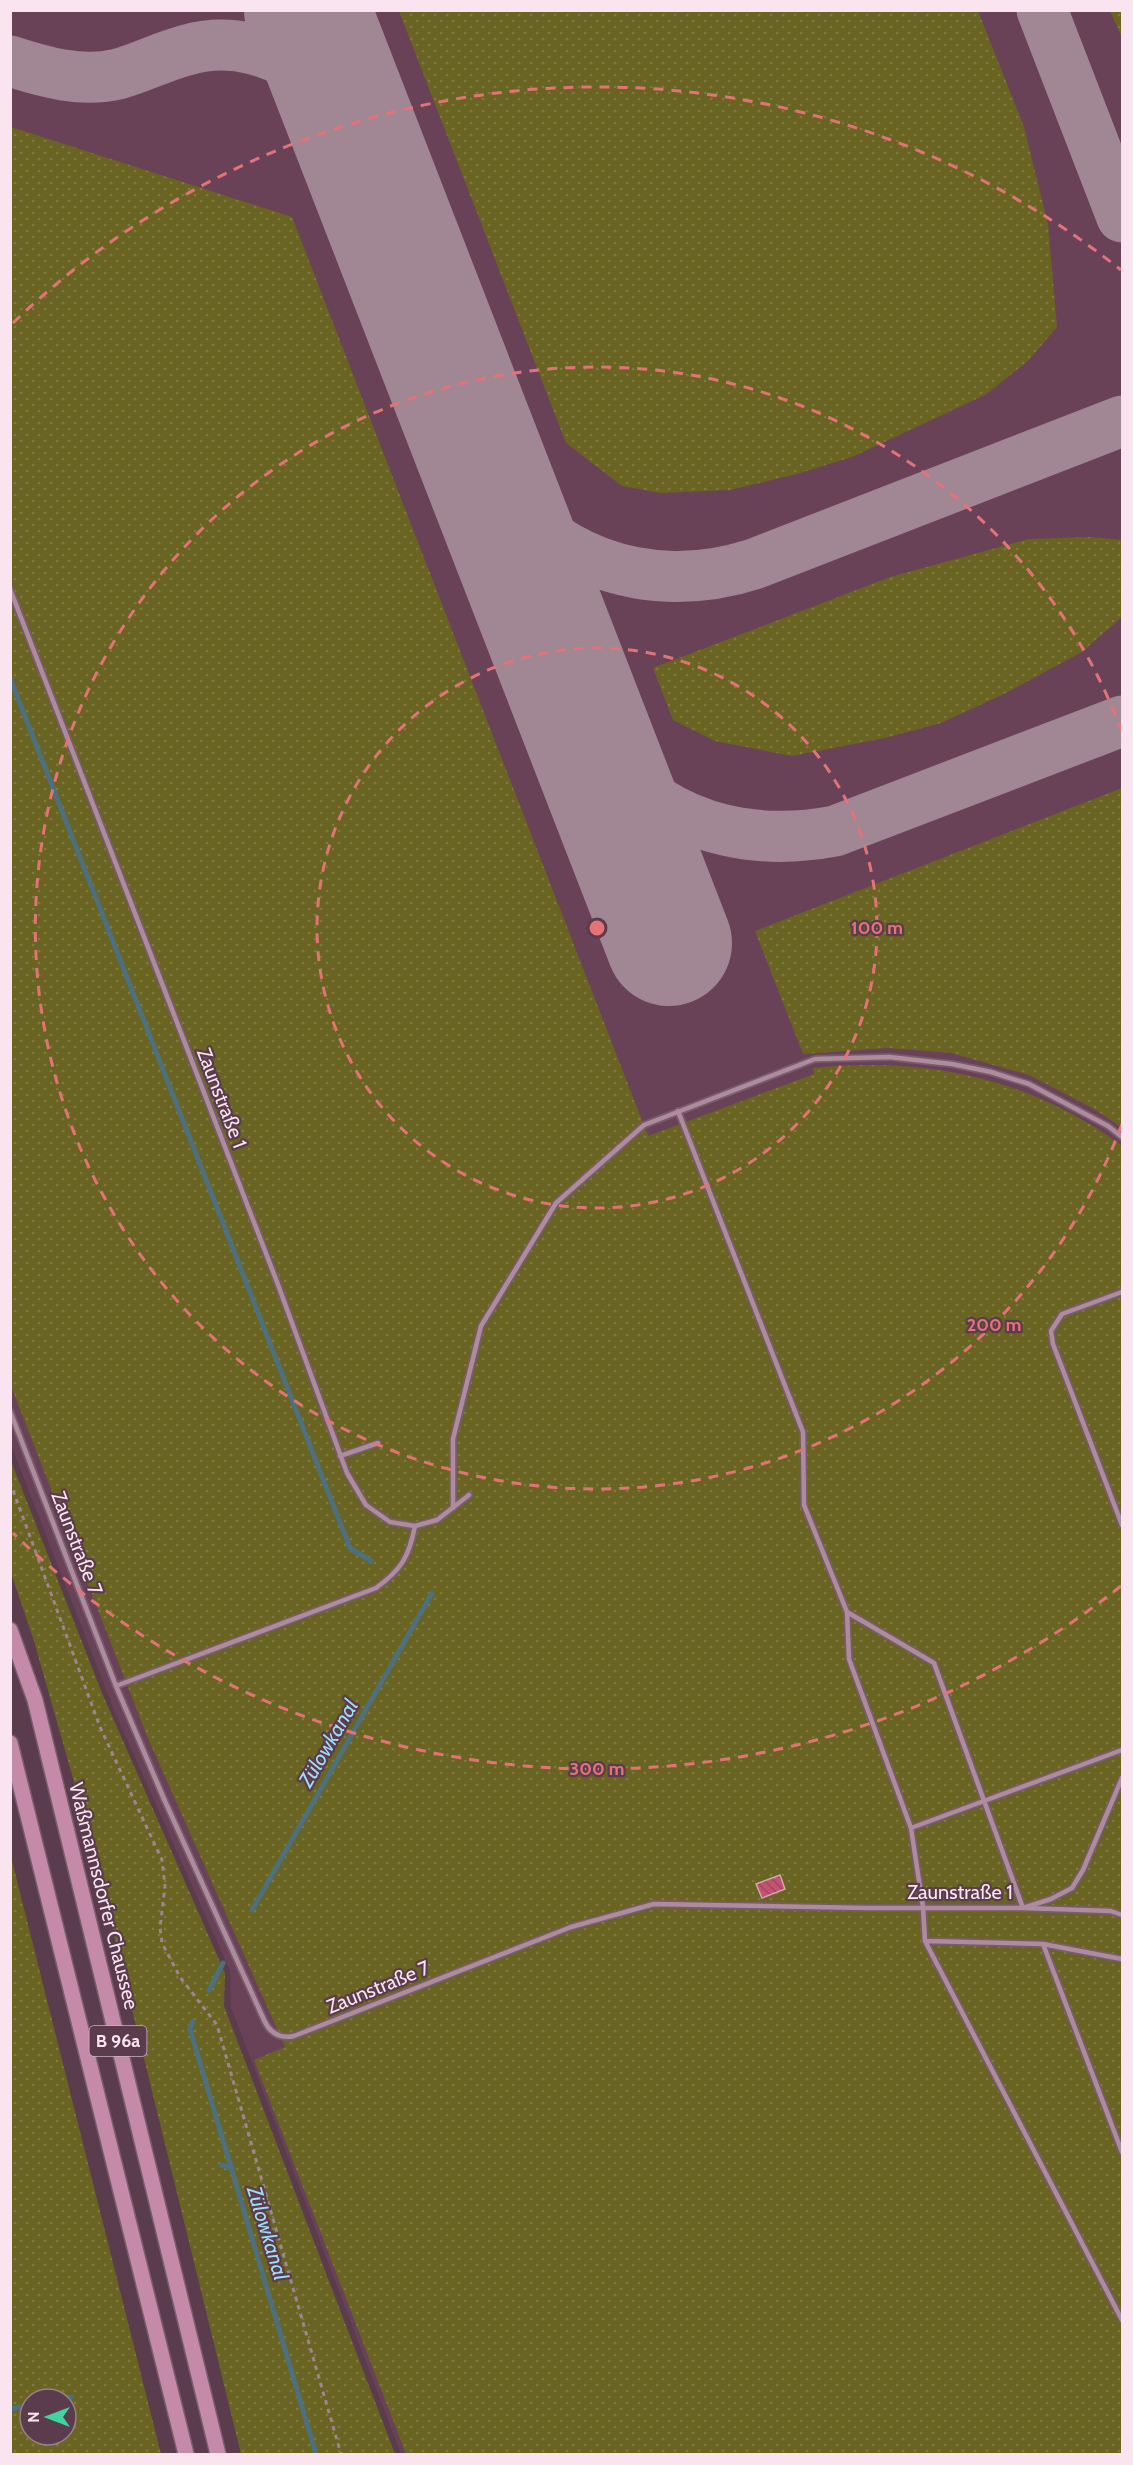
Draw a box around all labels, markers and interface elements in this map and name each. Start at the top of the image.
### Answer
text: 100 m [851,917,903,939]
centre of rings [587,918,607,938]
street label: Zaunstraße 1 [192,1044,252,1152]
text: 200 m [967,1314,1021,1336]
street label: Zaunstraße 7 [46,1488,108,1598]
water label: Zülowkanal [292,1695,363,1792]
text: 300 m [570,1758,624,1780]
street label: Waßmannsdorfer Chaussee [64,1780,144,2012]
street label: Zaunstraße 1 [907,1880,1013,1904]
street label: Zaunstraße 7 [323,1955,433,2019]
road number: B 96a [90,2026,146,2056]
water label: Zülowkanal [242,2182,294,2283]
north arrow [18,2387,78,2447]
text: N [24,2411,43,2423]

